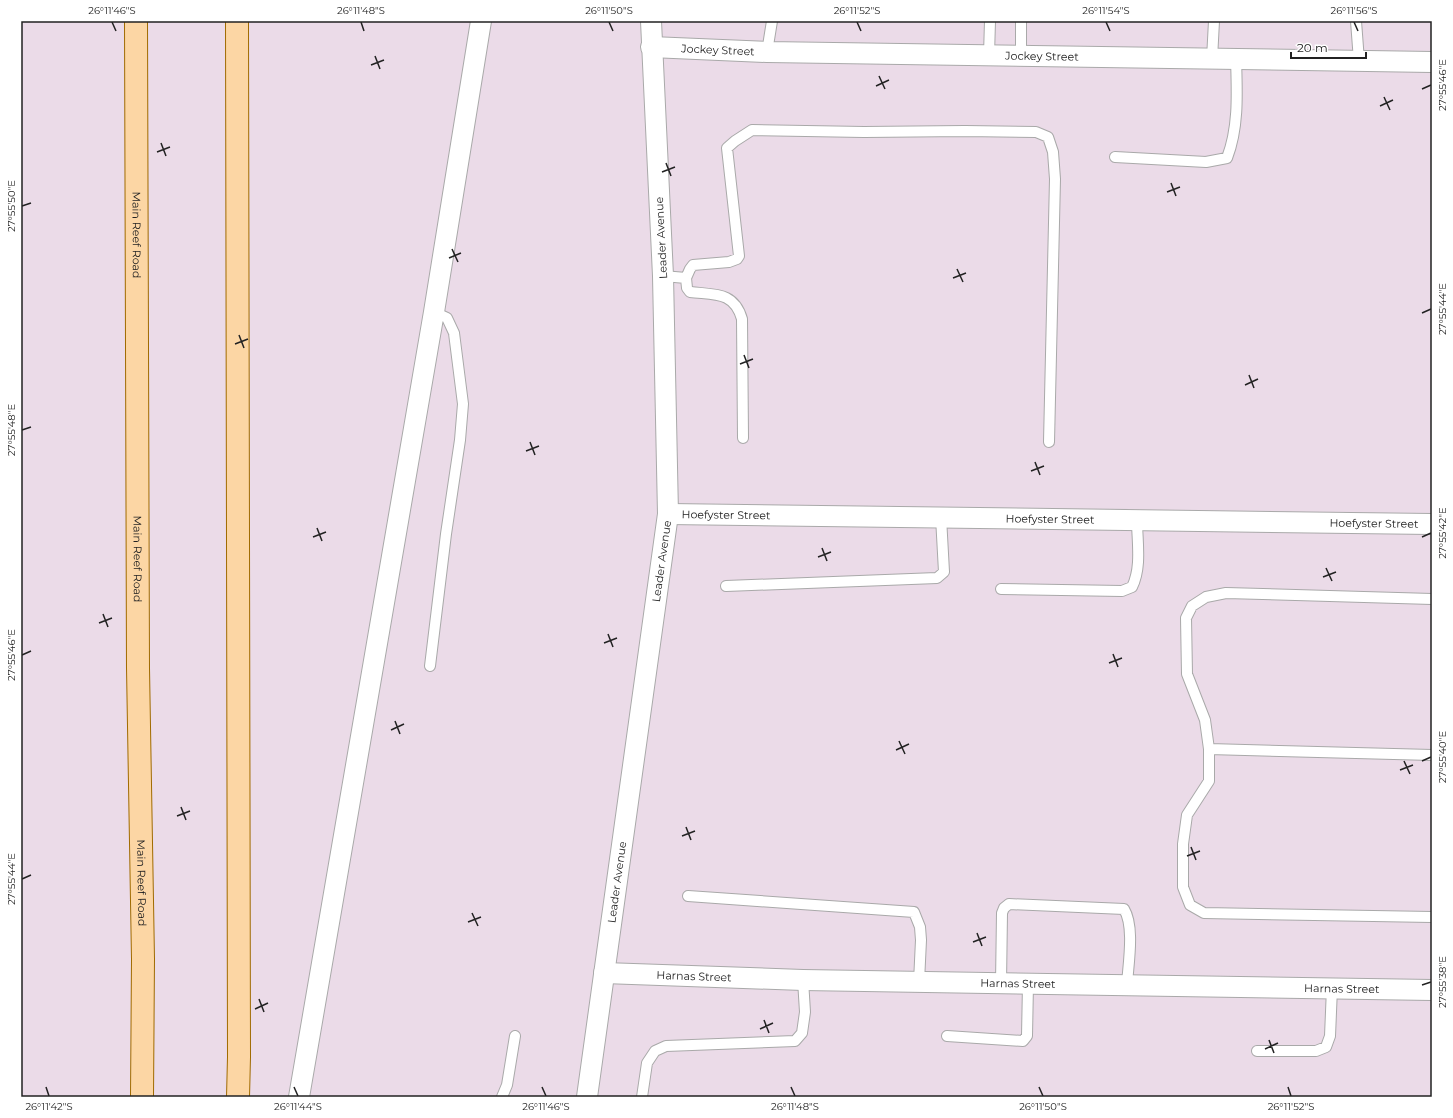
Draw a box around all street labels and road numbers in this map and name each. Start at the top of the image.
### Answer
street label: Jockey Street [680,41,756,58]
street label: Jockey Street [1004,49,1079,64]
street label: Main Reef Road [130,191,144,279]
street label: Leader Avenue [652,196,670,279]
street label: Hoefyster Street [681,507,771,522]
street label: Hoefyster Street [1005,511,1095,527]
street label: Main Reef Road [131,515,145,603]
street label: Hoefyster Street [1329,516,1419,531]
street label: Leader Avenue [649,519,674,603]
street label: Main Reef Road [134,839,149,927]
street label: Leader Avenue [604,840,630,924]
street label: Harnas Street [656,968,732,985]
street label: Harnas Street [980,976,1056,991]
street label: Harnas Street [1304,981,1380,996]

